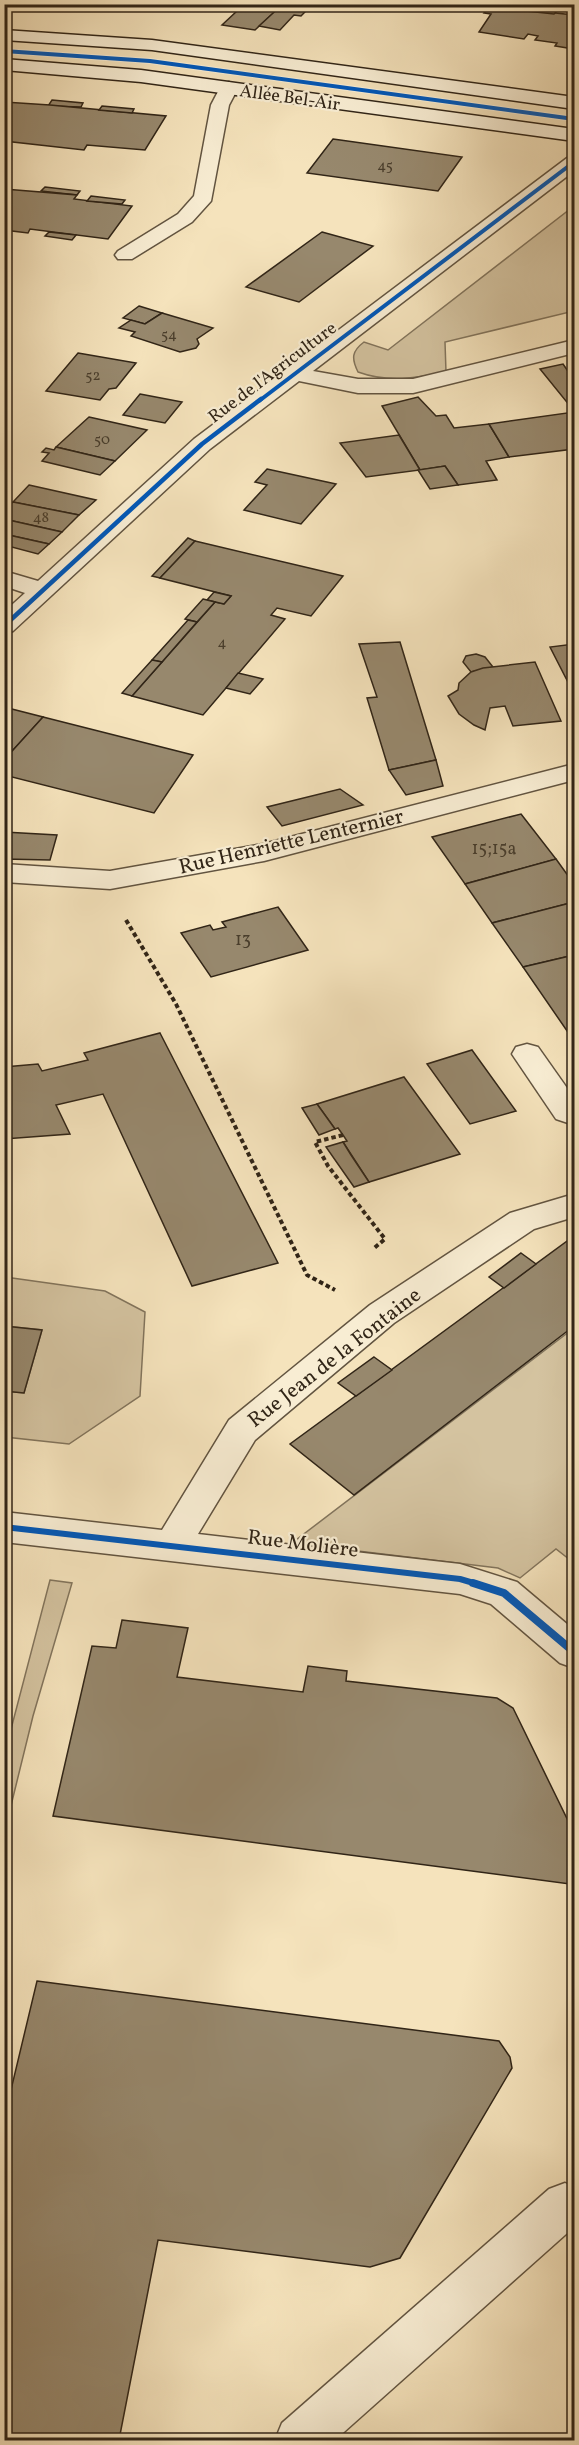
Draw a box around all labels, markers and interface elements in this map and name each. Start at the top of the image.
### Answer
street label: Allée Bel-Air [238,79,342,118]
house number: 45 [377,156,393,177]
street label: Rue de l'Agriculture [203,317,342,430]
house number: 54 [161,325,177,346]
house number: 52 [85,366,101,387]
house number: 50 [94,430,110,451]
house number: 48 [33,508,49,529]
house number: 4 [218,633,227,654]
street label: Rue Henriette Lenternier [176,802,407,882]
house number: 15;15a [472,837,516,862]
house number: 13 [235,928,251,953]
street label: Rue Jean de la Fontaine [242,1281,428,1435]
street label: Rue Molière [246,1523,360,1566]

